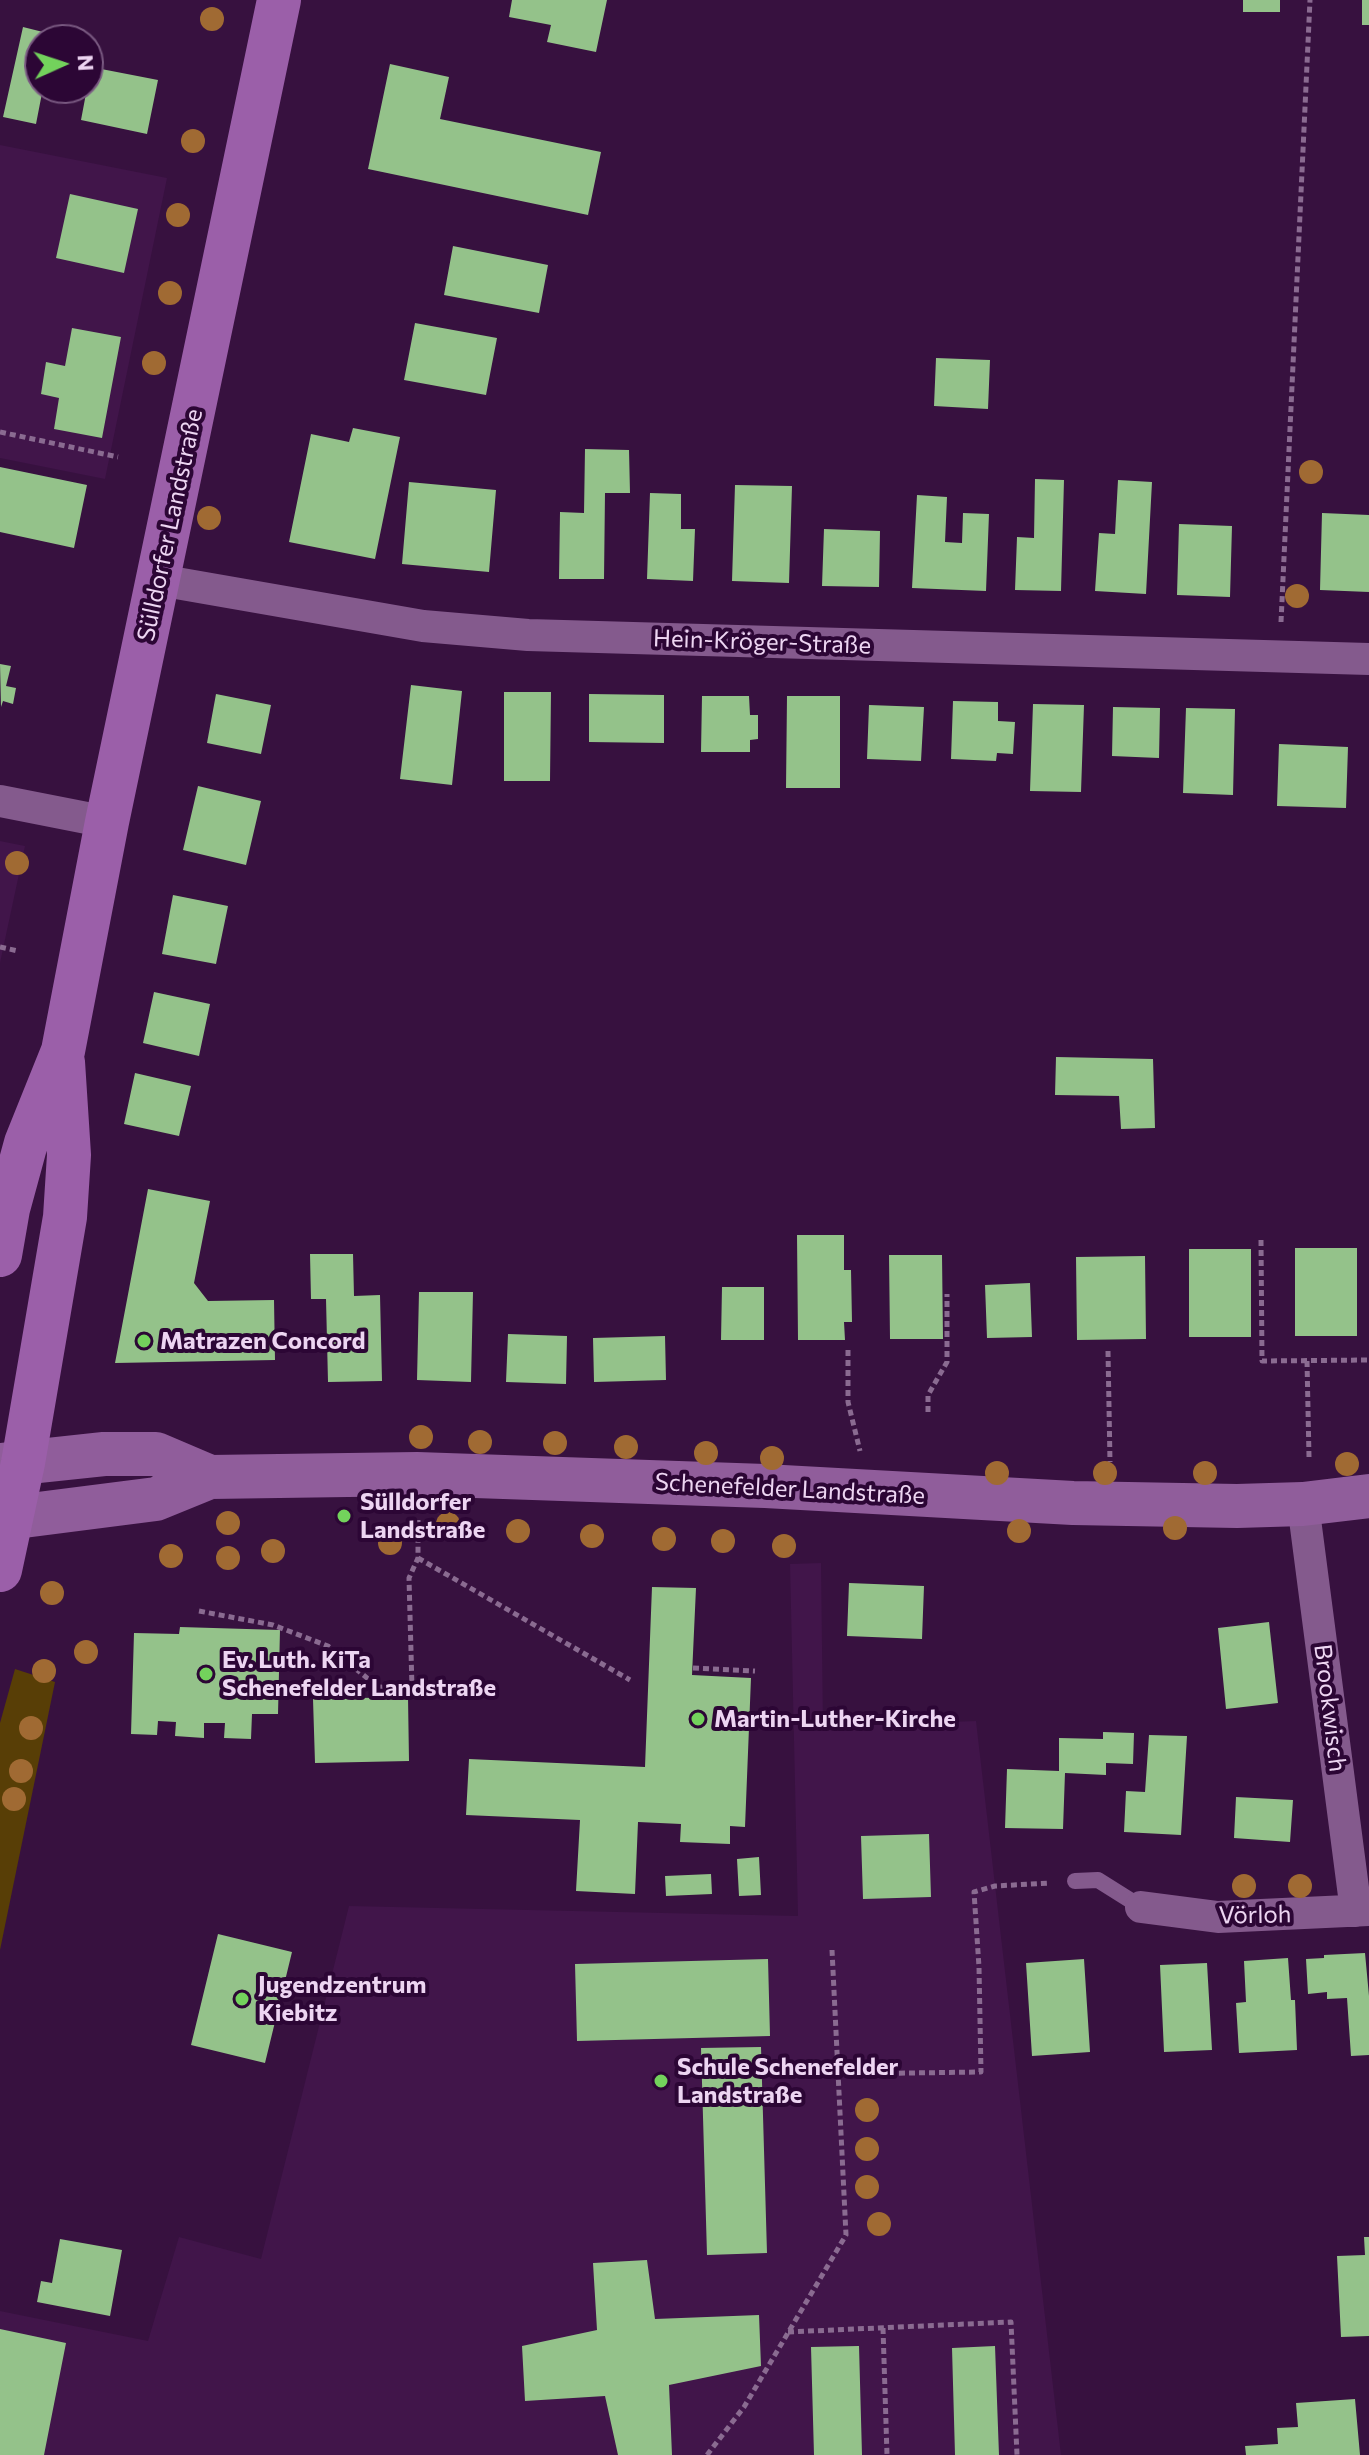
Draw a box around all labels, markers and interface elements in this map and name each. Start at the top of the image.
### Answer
north arrow [24,24,104,104]
text: N [73,54,100,72]
street label: Sülldorfer Landstraße [131,406,209,644]
street label: Hein-Kröger-Straße [652,624,872,660]
place label: Matrazen Concord [160,1327,366,1355]
marker: Matrazen Concord [135,1332,153,1350]
street label: Schenefelder Landstraße [654,1468,926,1510]
place label: Sülldorfer Landstraße [360,1488,485,1544]
marker: Sülldorfer Landstraße [335,1507,353,1525]
street label: Brookwisch [1308,1643,1352,1773]
place label: Ev. Luth. KiTa Schenefelder Landstraße [222,1646,496,1702]
marker: Ev. Luth. KiTa Schenefelder Landstraße [197,1665,215,1683]
place label: Martin-Luther-Kirche [714,1705,956,1733]
marker: Martin-Luther-Kirche [689,1710,707,1728]
street label: Vörloh [1218,1900,1292,1930]
place label: Jugendzentrum Kiebitz [258,1971,426,2027]
marker: Jugendzentrum Kiebitz [233,1990,251,2008]
place label: Schule Schenefelder Landstraße [677,2053,899,2109]
marker: Schule Schenefelder Landstraße [652,2072,670,2090]

